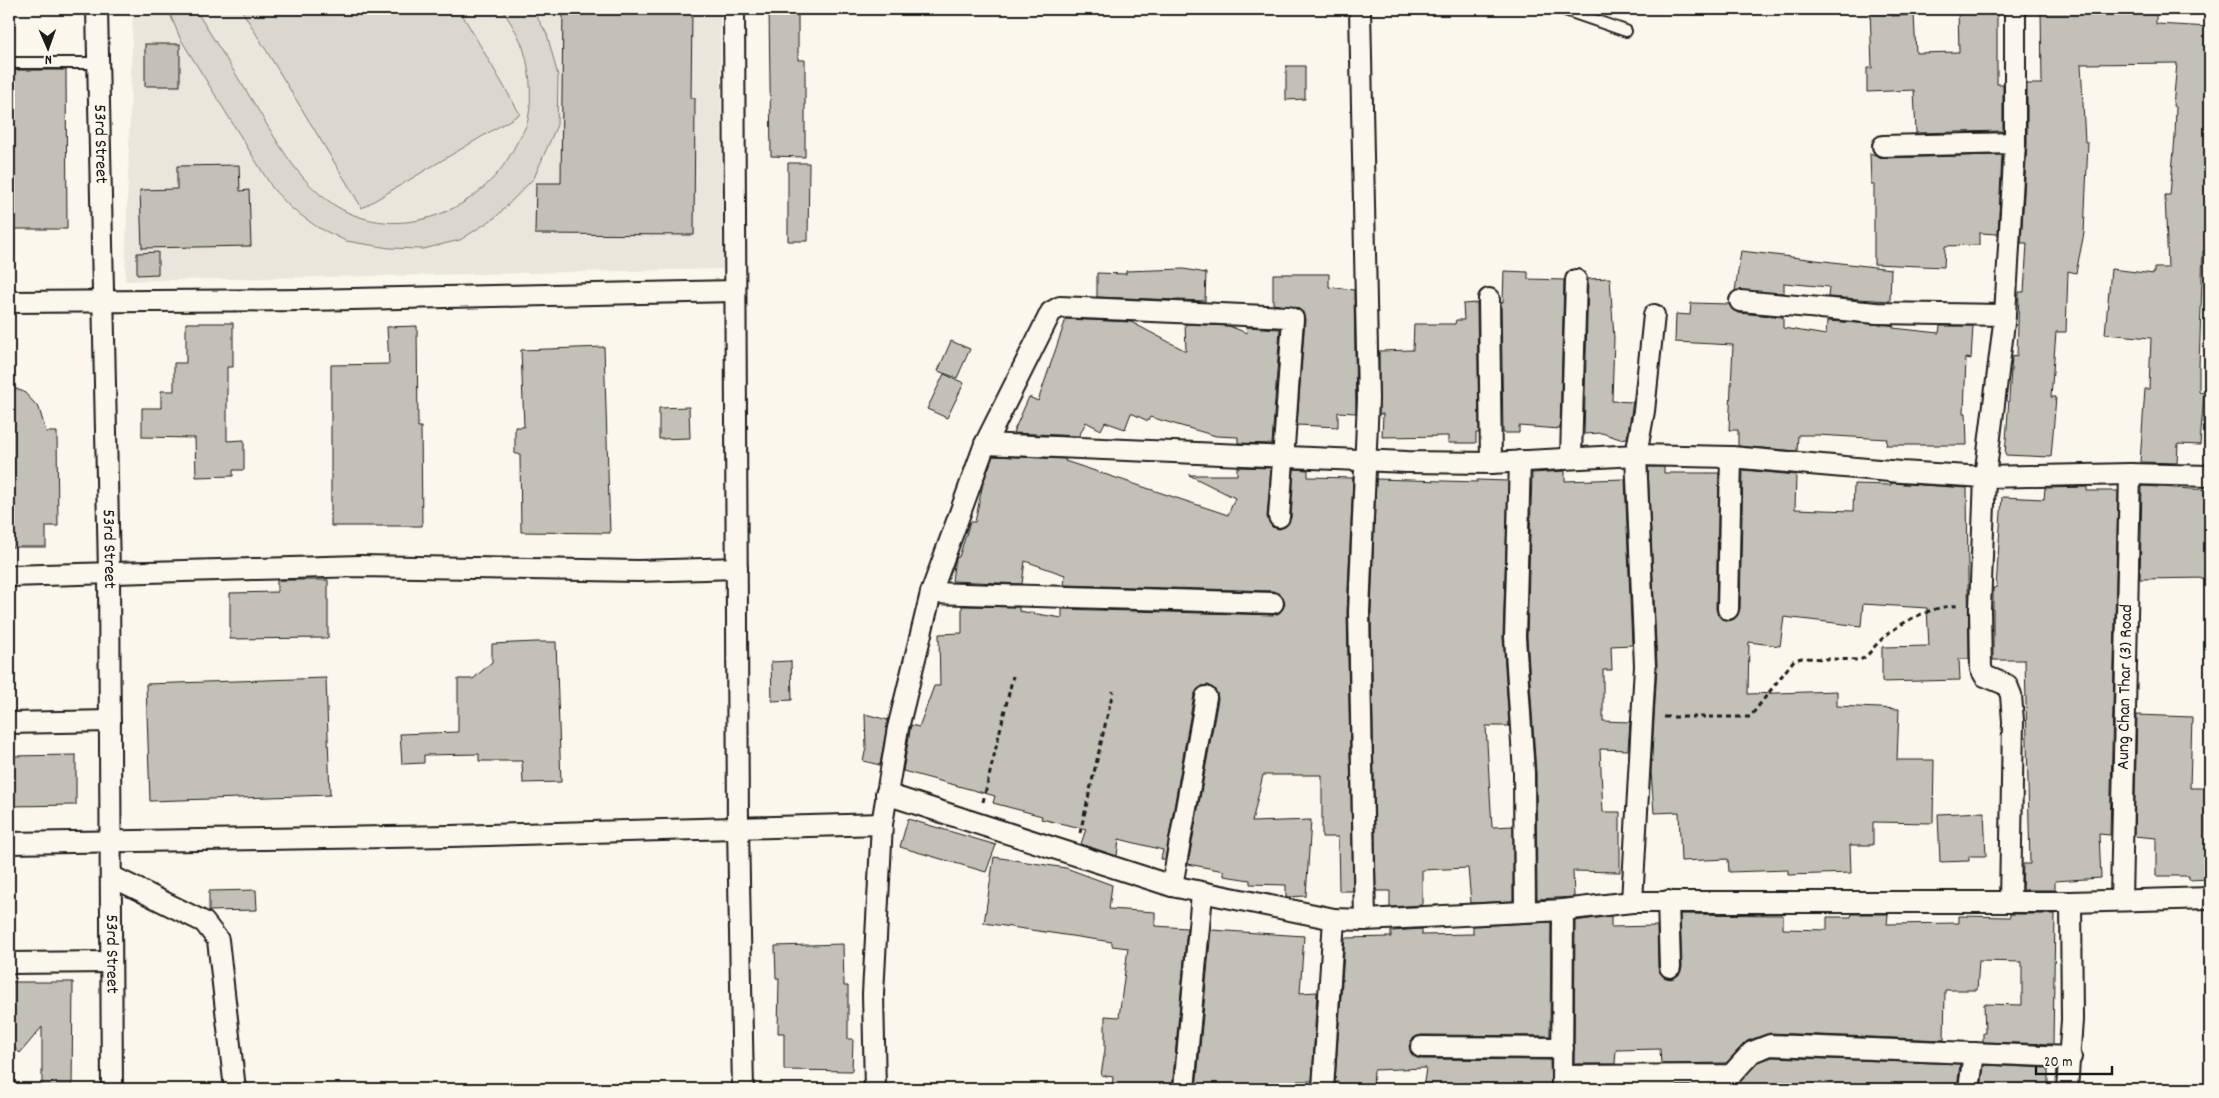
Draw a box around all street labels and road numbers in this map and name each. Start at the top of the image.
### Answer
street label: 53rd Street [87,104,113,184]
street label: 53rd Street [95,509,122,589]
street label: Aung Chan Thar (3) Road [2111,604,2140,770]
street label: 53rd Street [98,914,124,994]

